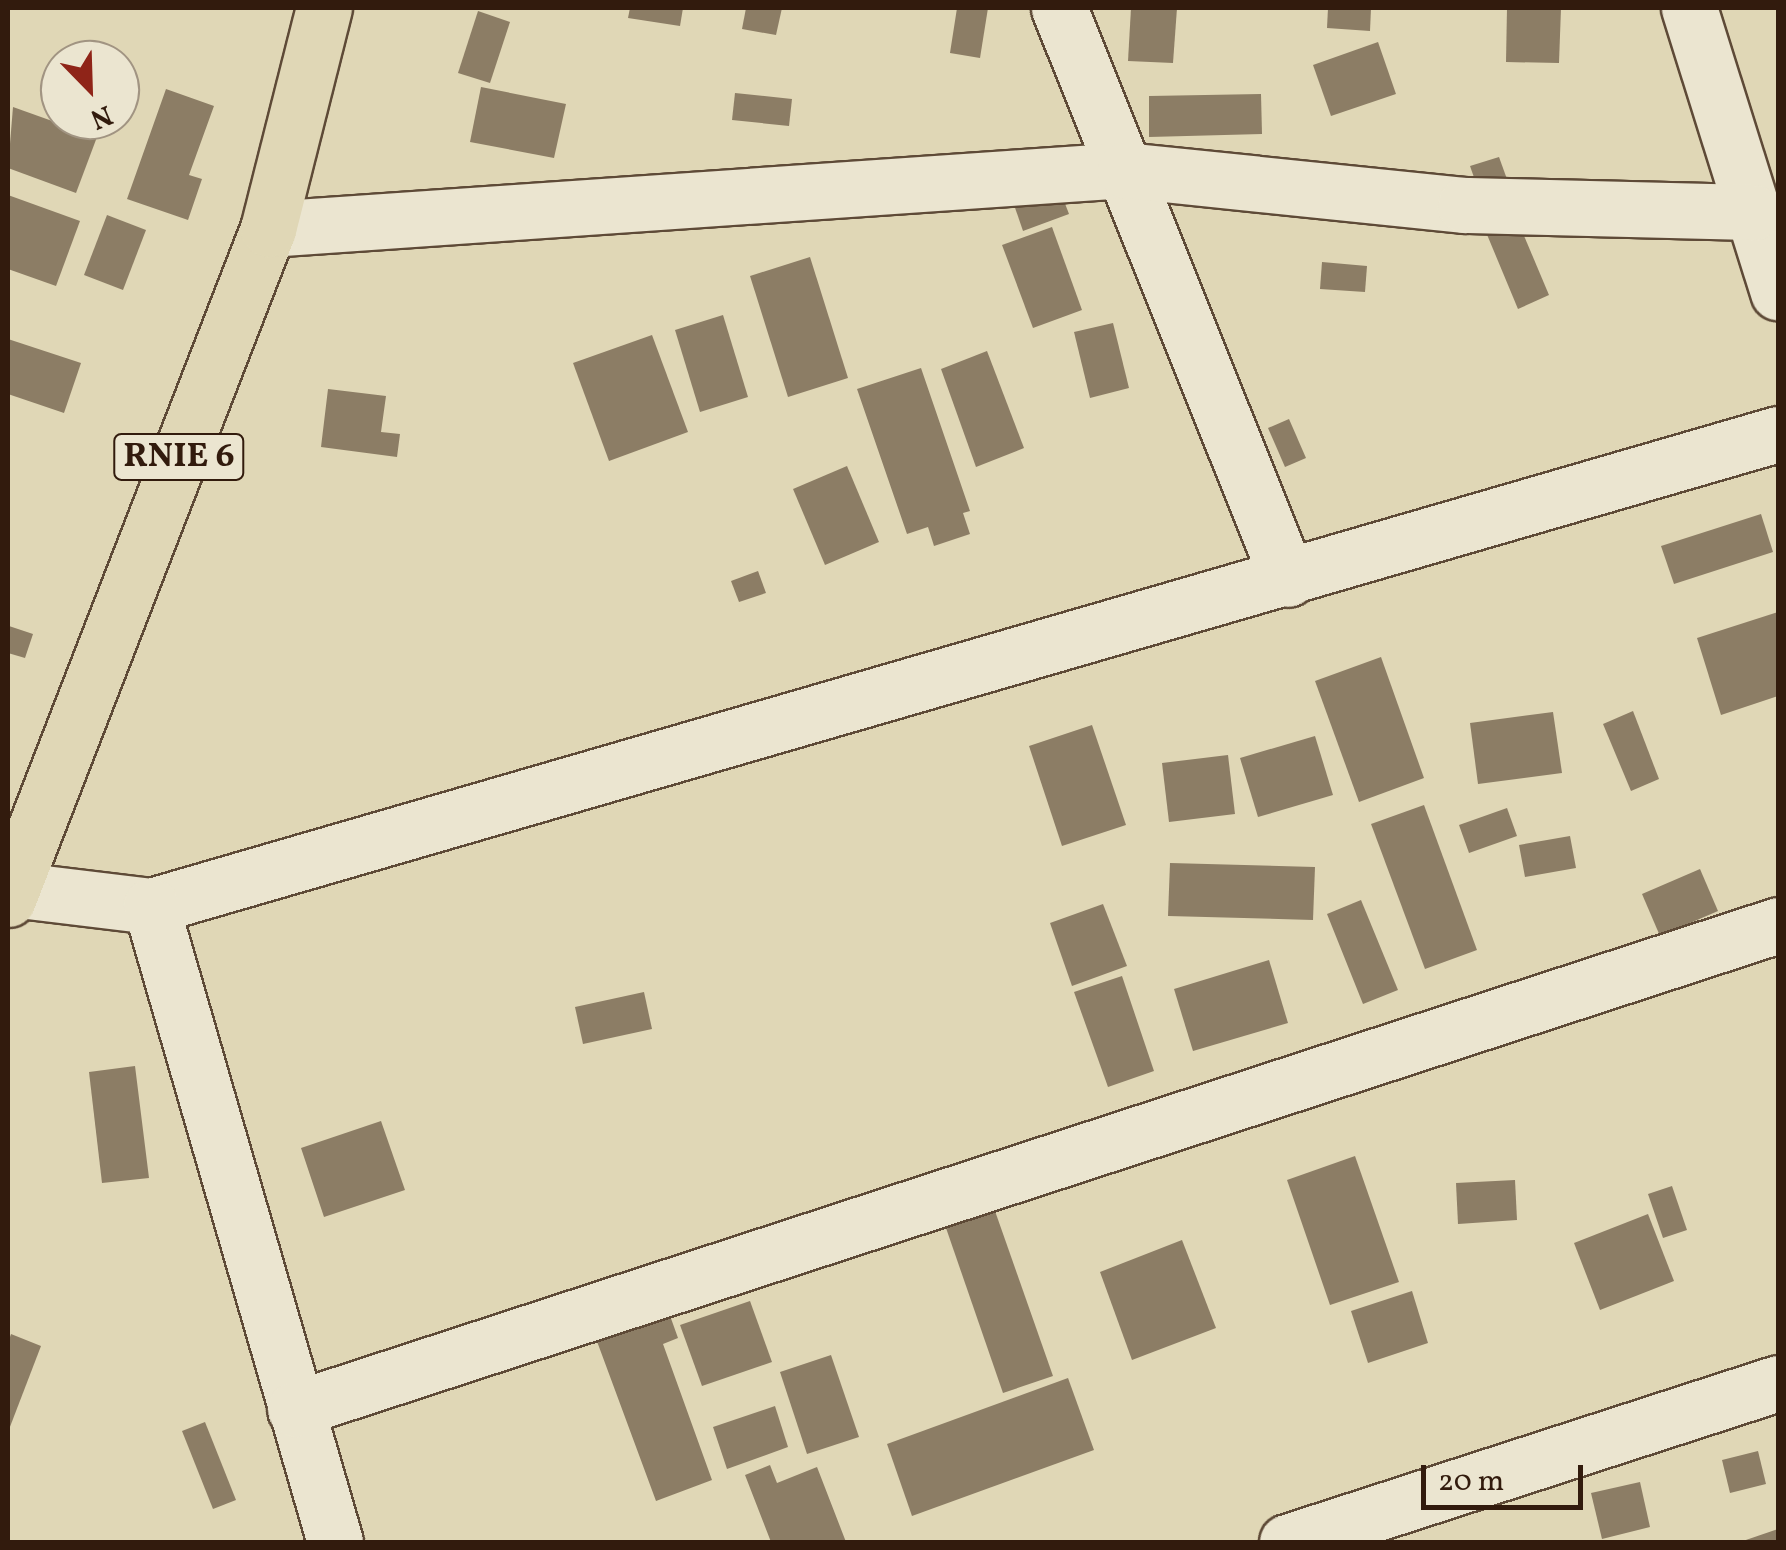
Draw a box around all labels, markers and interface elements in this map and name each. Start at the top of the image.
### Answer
north arrow [40,40,140,140]
text: N [84,94,118,138]
road number: RNIE 6 [111,427,246,487]
scale bar [1426,1445,1588,1507]
text: 20 m [1438,1461,1504,1503]

